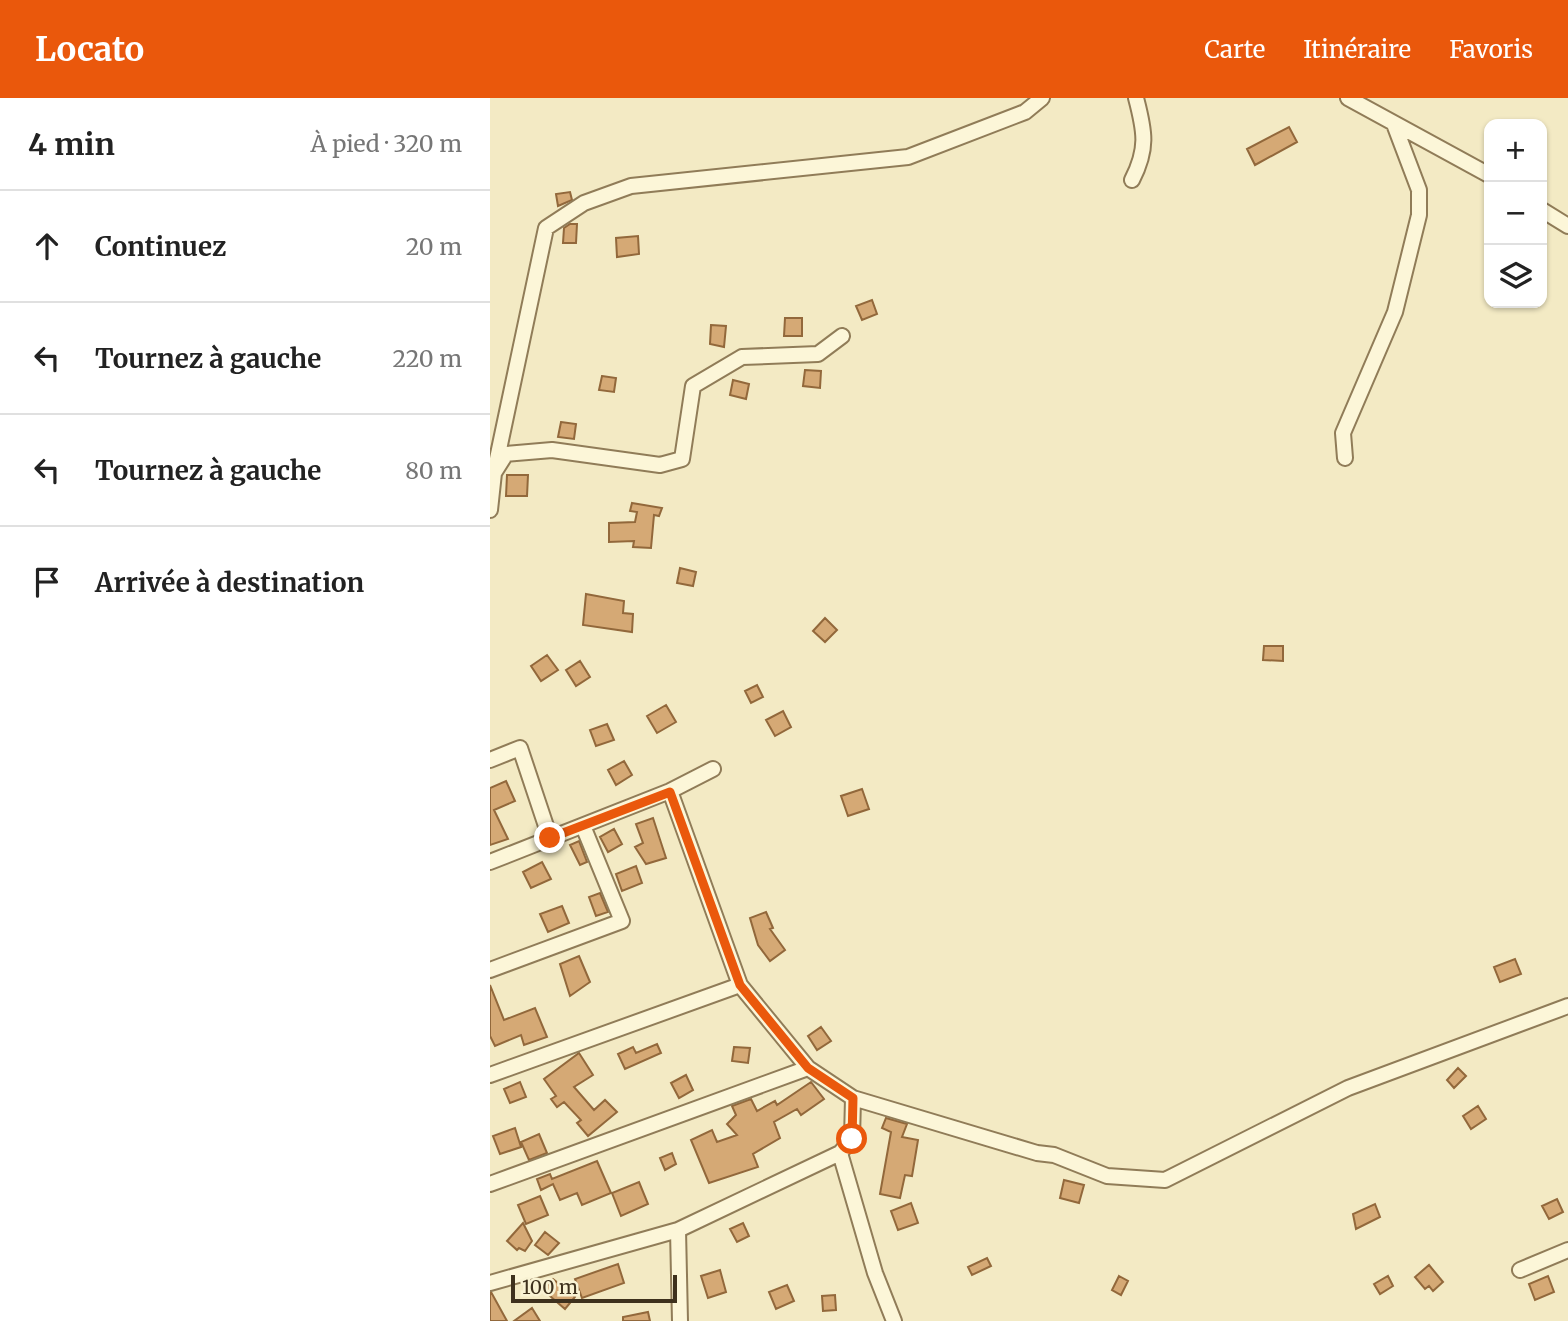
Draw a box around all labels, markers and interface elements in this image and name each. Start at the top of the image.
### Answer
text: Locato [35,29,144,70]
text: Carte [1204,34,1265,65]
text: Itinéraire [1303,34,1411,65]
text: Favoris [1449,34,1533,65]
map controls [1484,119,1547,308]
button: + [1484,119,1547,182]
text: 4 min [28,125,115,163]
text: À pied · 320 m [310,129,462,158]
button: − [1484,182,1547,245]
icon: ahead [28,227,66,265]
text: Continuez [95,230,226,263]
text: 20 m [406,232,462,261]
button: layers [1484,245,1547,308]
icon: left [28,339,66,377]
text: Tournez à gauche [95,342,321,375]
text: 220 m [392,344,462,373]
icon: left [28,451,66,489]
text: Tournez à gauche [95,454,321,487]
text: 80 m [405,456,462,485]
icon: arrive [28,563,66,601]
text: Arrivée à destination [95,566,364,599]
route end [534,822,565,853]
route start [836,1123,867,1154]
scale bar [511,1272,677,1304]
text: 100 m [522,1275,578,1299]

